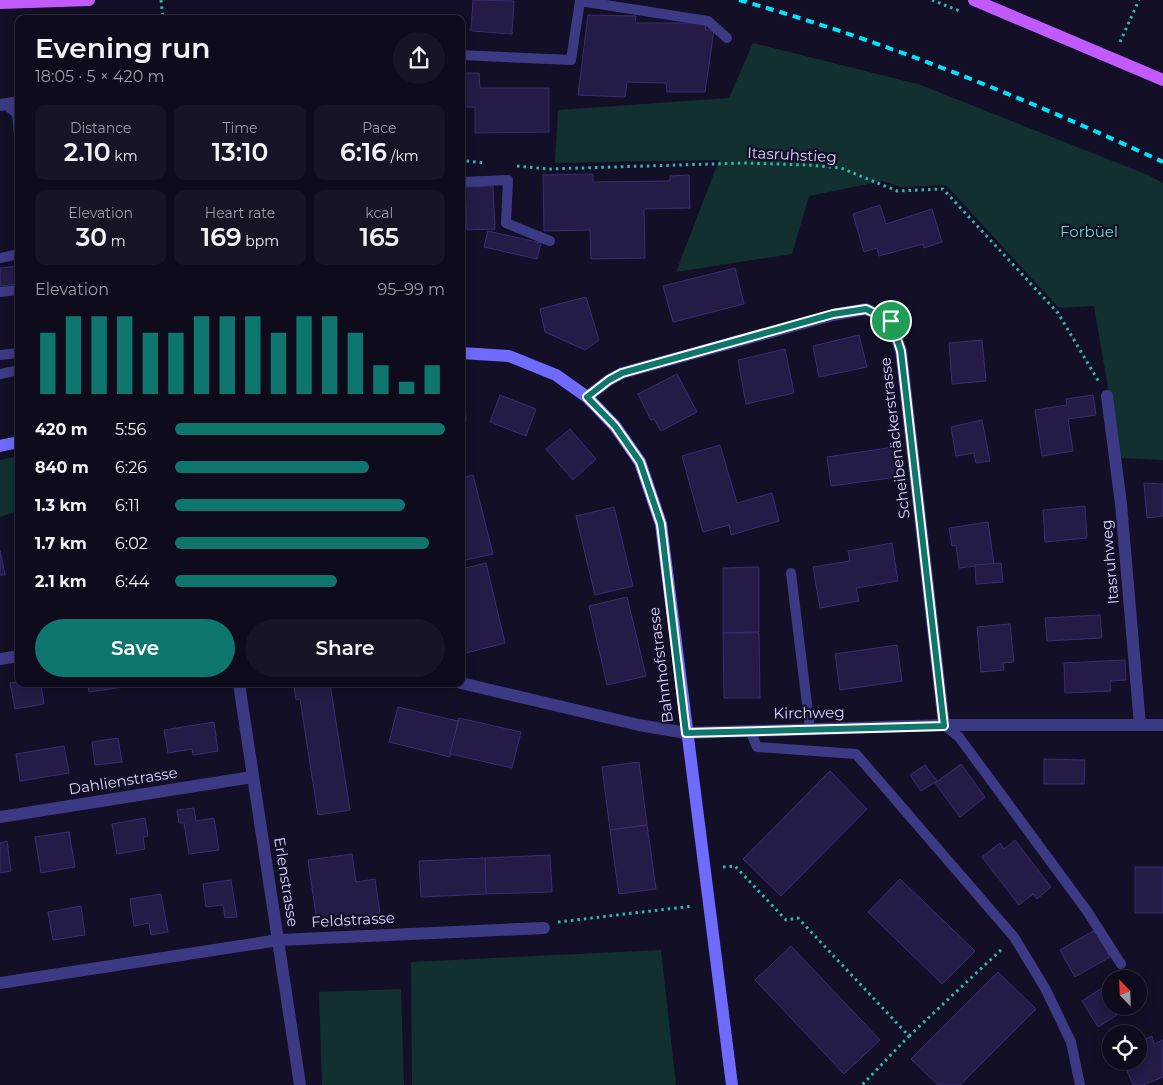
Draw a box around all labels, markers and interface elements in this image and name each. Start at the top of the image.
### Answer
text: Evening run [35,31,210,65]
button: share [393,32,445,84]
text: 18:05 · 5 × 420 m [35,67,164,86]
text: Distance [70,119,131,137]
text: Time [222,119,258,137]
text: Pace [362,119,396,137]
text: 2.10 [64,137,111,167]
text: 13:10 [212,137,268,167]
text: 6:16 [340,137,387,167]
street label: Itasruhstieg [747,143,837,166]
text: km [111,147,138,165]
text: /km [387,147,419,165]
text: Elevation [68,204,133,222]
text: Heart rate [205,204,275,222]
text: kcal [365,204,393,222]
text: 30 [76,222,107,252]
text: 169 [201,222,242,252]
text: 165 [359,222,399,252]
park label: Forbüel [1060,222,1118,241]
text: m [107,232,126,250]
text: bpm [242,232,279,250]
text: Elevation [35,280,109,299]
text: 95–99 m [378,280,445,299]
pin [870,300,912,342]
icon: arrive [877,307,905,335]
street label: Scheibenäckerstrasse [875,356,914,520]
text: 420 m [35,420,88,439]
text: 5:56 [115,420,146,439]
text: 840 m [35,458,89,477]
text: 6:26 [115,458,147,477]
text: 1.3 km [35,496,87,515]
text: 6:11 [115,496,140,515]
street label: Itasruhweg [1096,519,1123,605]
text: 1.7 km [35,534,87,553]
text: 6:02 [115,534,148,553]
text: 2.1 km [35,572,87,591]
text: 6:44 [115,572,149,591]
street label: Bahnhofstrasse [644,606,677,724]
button: Save [35,619,235,677]
button: Share [245,619,445,677]
street label: Kirchweg [773,702,845,723]
street label: Dahlienstrasse [67,763,179,798]
street label: Erlenstrasse [270,836,303,928]
street label: Feldstrasse [311,908,395,931]
north arrow [1102,970,1148,1015]
map controls [1102,970,1147,1070]
button: locate [1102,1025,1147,1070]

